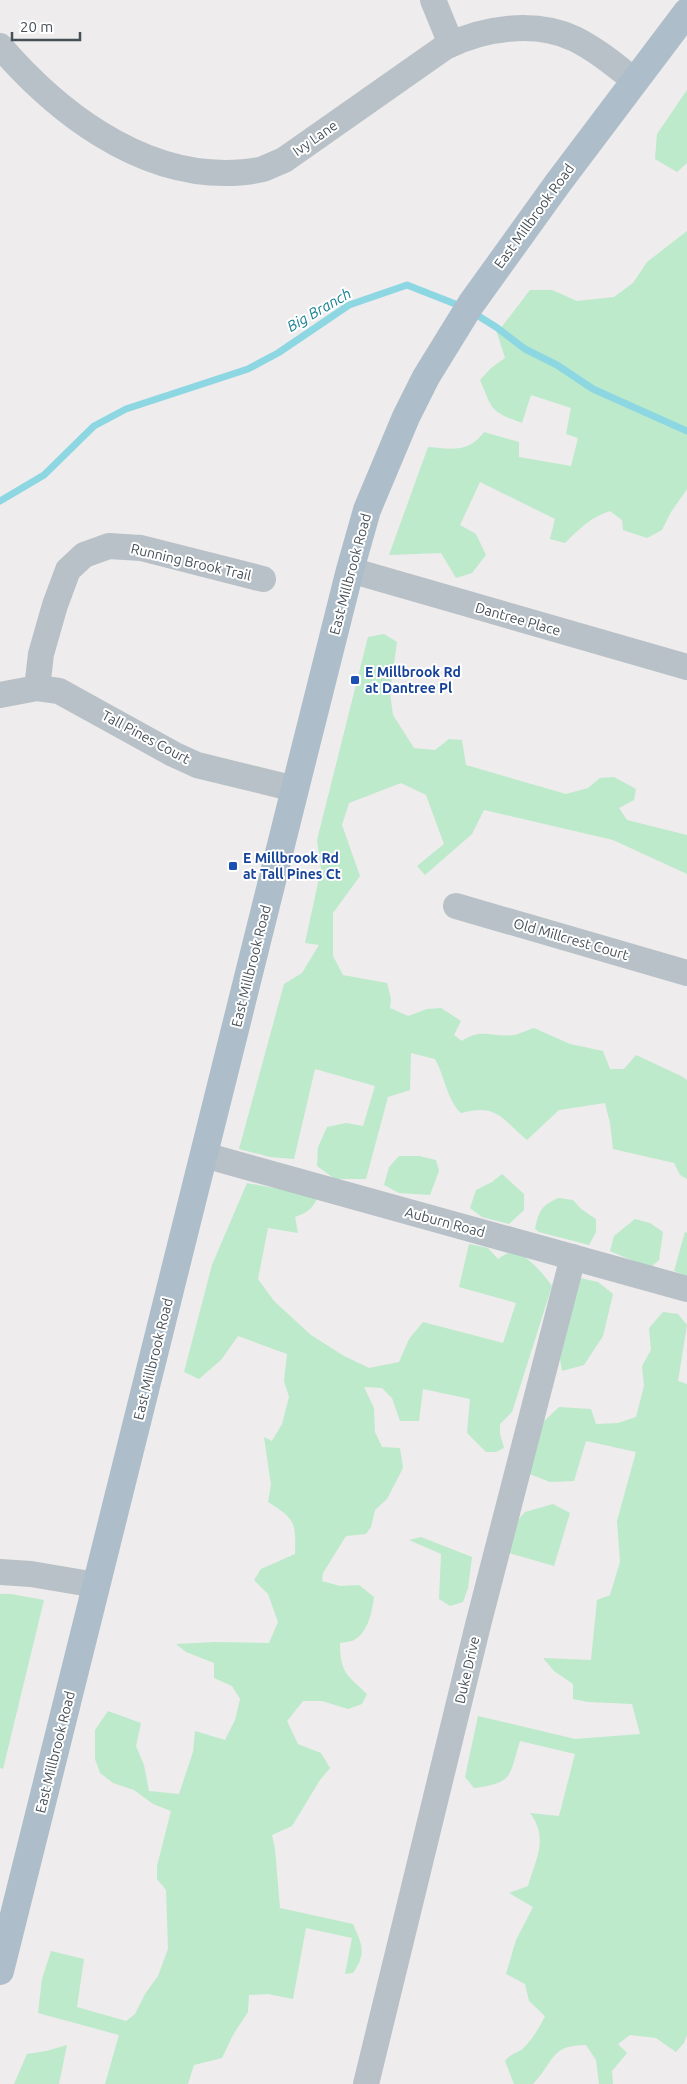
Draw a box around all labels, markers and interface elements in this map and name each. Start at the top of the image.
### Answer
scale bar [12,10,80,42]
text: 20 m [20,18,53,35]
street label: Ivy Lane [290,117,340,159]
street label: East Millbrook Road [491,161,577,271]
water label: Big Branch [284,284,354,335]
street label: East Millbrook Road [326,511,374,637]
street label: Running Brook Trail [129,540,253,584]
street label: Dantree Place [473,599,563,639]
place label: E Millbrook Rd at Dantree Pl [365,664,461,696]
marker: E Millbrook Rd at Dantree Pl [349,674,361,686]
street label: Tall Pines Court [99,707,193,767]
place label: E Millbrook Rd at Tall Pines Ct [243,850,341,882]
marker: E Millbrook Rd at Tall Pines Ct [227,860,239,872]
street label: East Millbrook Road [228,903,274,1029]
street label: Old Millcrest Court [512,915,631,963]
street label: Auburn Road [403,1204,487,1240]
street label: East Millbrook Road [130,1296,176,1422]
street label: Duke Drive [451,1635,483,1705]
street label: East Millbrook Road [32,1689,78,1815]

